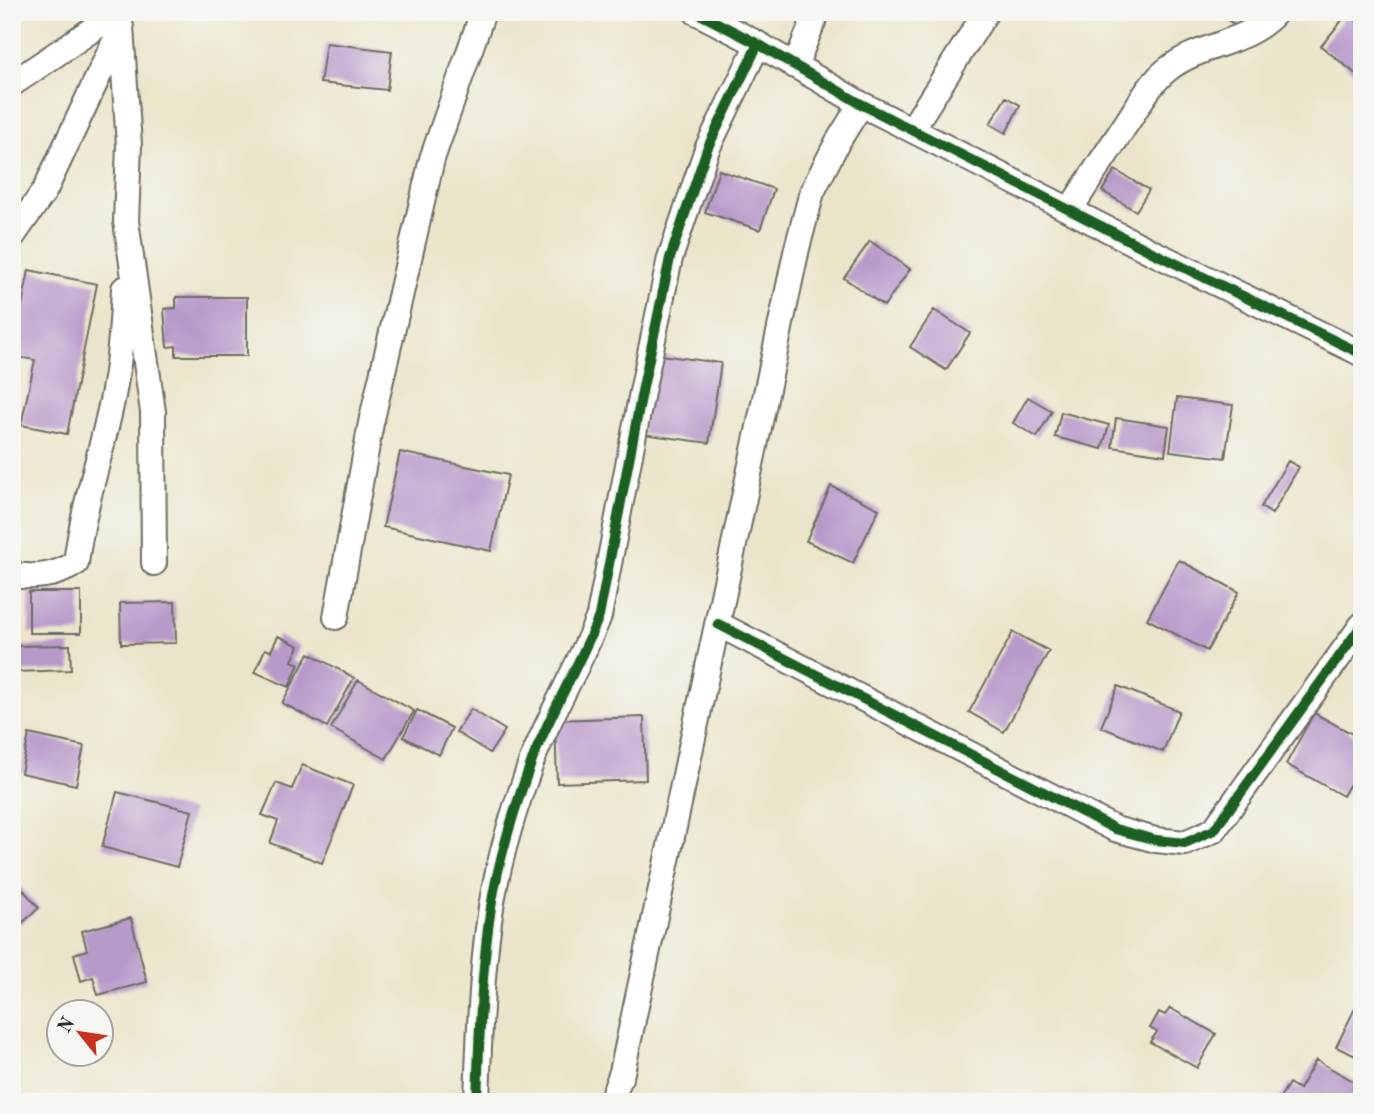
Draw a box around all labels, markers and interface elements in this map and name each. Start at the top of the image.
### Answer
north arrow [46,998,116,1068]
text: N [56,1014,80,1037]

